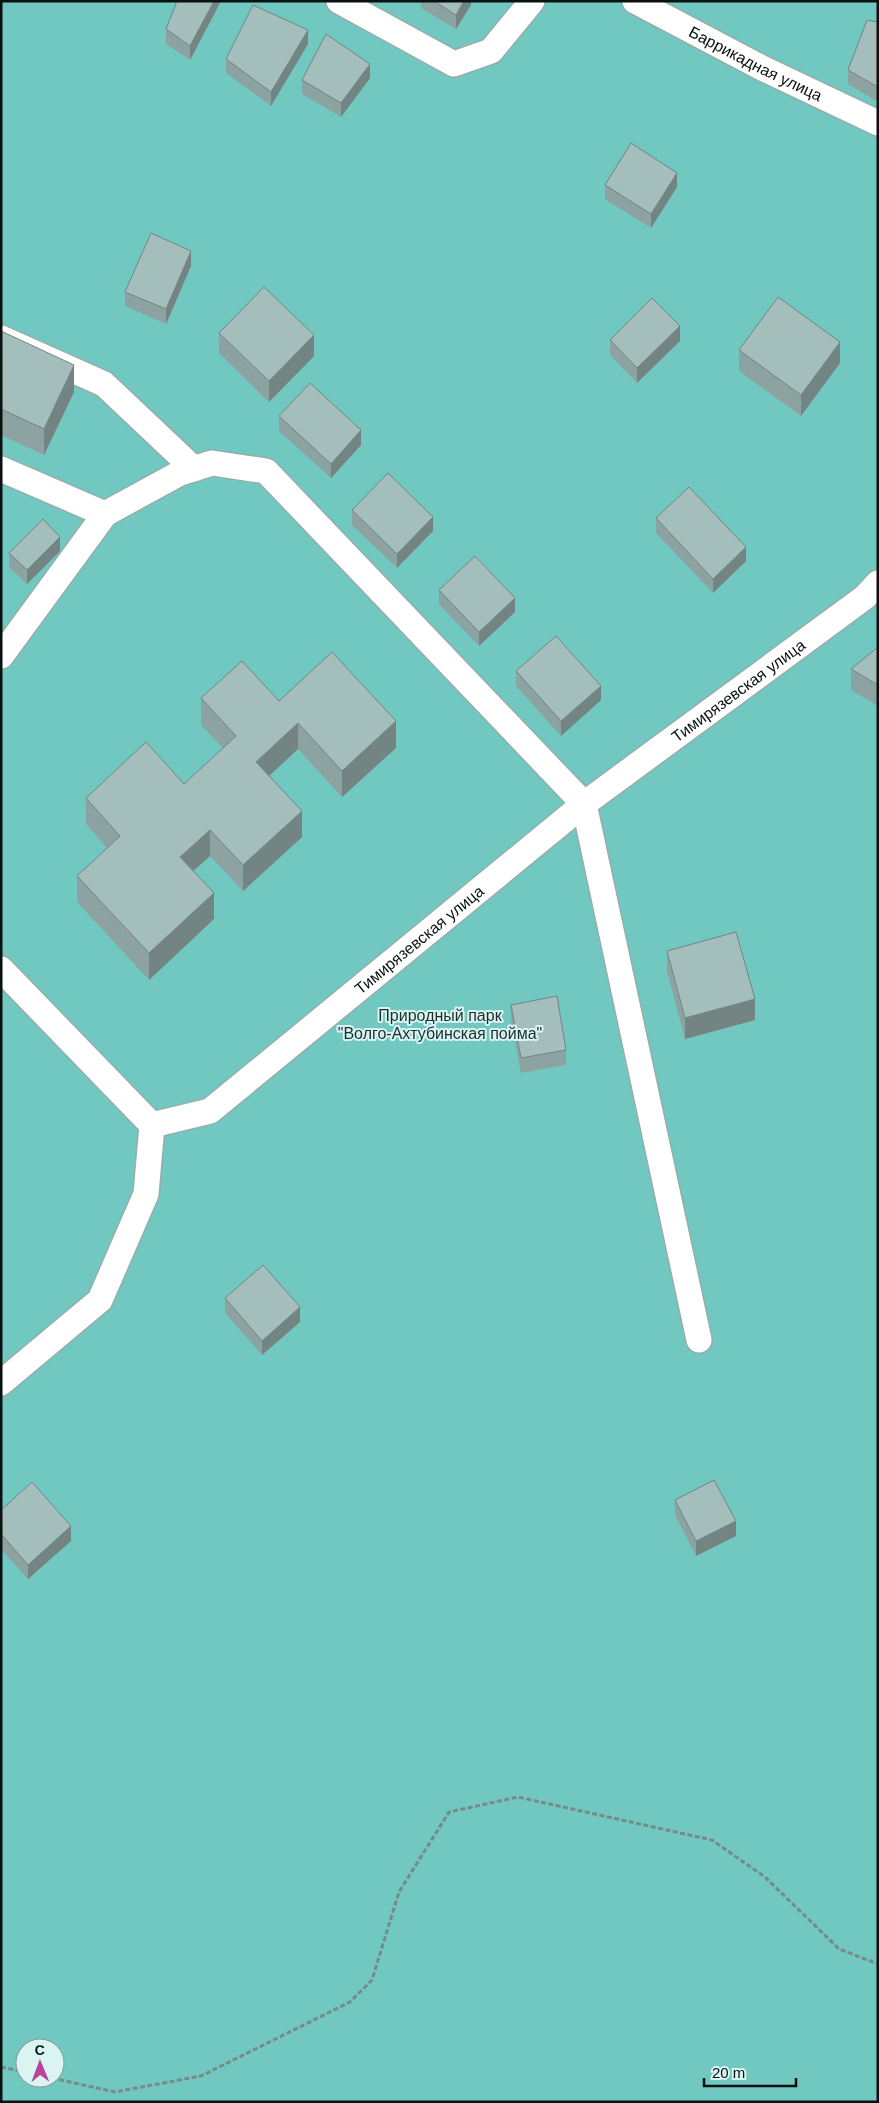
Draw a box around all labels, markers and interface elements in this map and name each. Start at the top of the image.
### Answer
street label: Баррикадная улица [686,23,825,104]
street label: Тимирязевская улица [669,636,808,745]
street label: Тимирязевская улица [352,882,487,998]
park label: Природный парк "Волго-Ахтубинская пойма" [338,1007,542,1042]
north arrow [15,2038,65,2088]
text: С [35,2042,45,2058]
scale bar [704,2056,796,2088]
text: 20 m [712,2064,745,2081]

